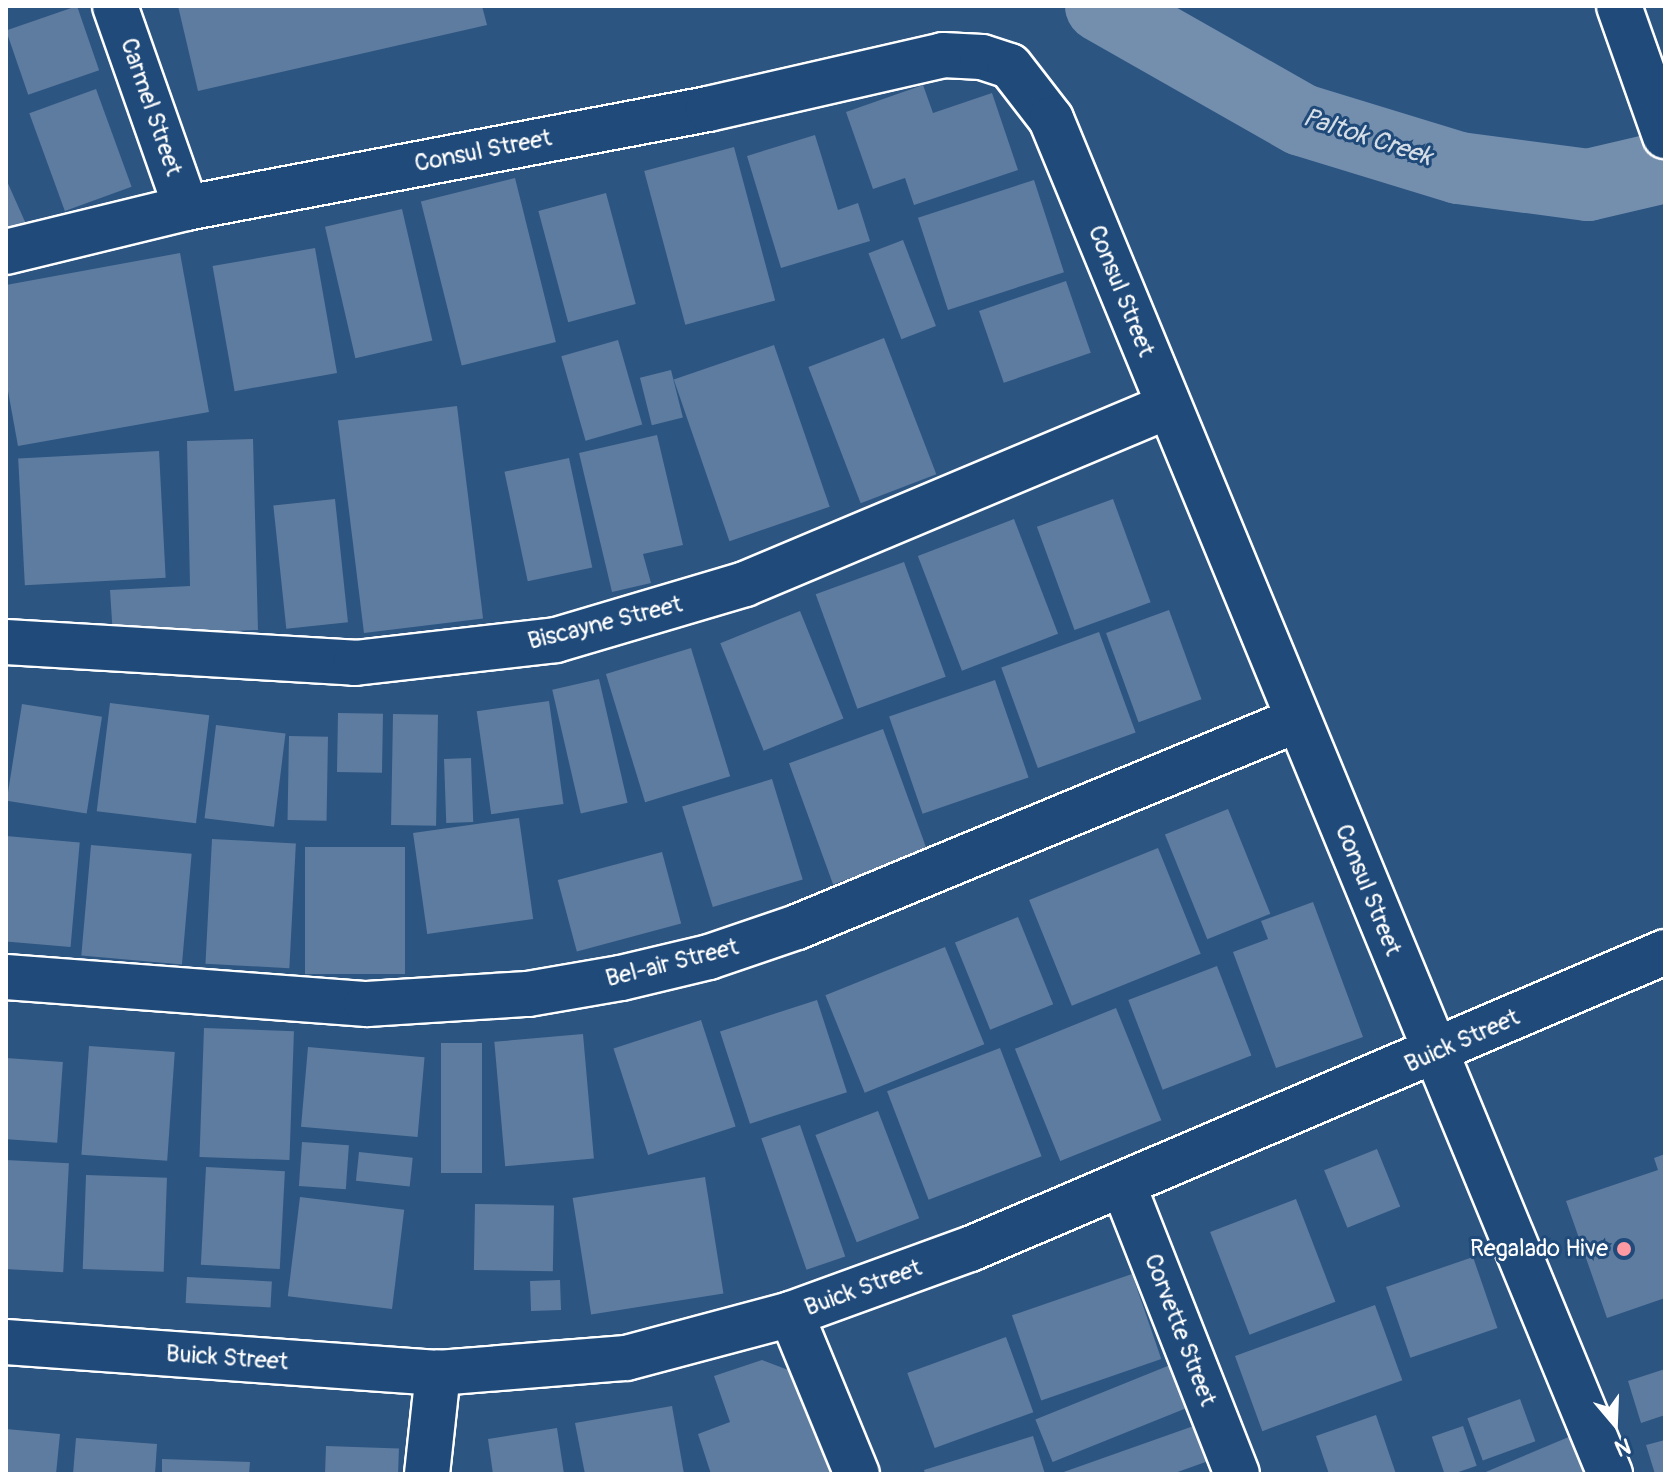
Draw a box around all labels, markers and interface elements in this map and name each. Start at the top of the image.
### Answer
street label: Carmel Street [114,34,188,180]
water label: Paltok Creek [1299,102,1435,174]
street label: Consul Street [412,124,554,178]
street label: Consul Street [1082,221,1160,361]
street label: Biscayne Street [525,590,685,656]
street label: Consul Street [1329,820,1407,960]
street label: Bel-air Street [603,933,741,993]
street label: Buick Street [1400,1003,1524,1079]
place label: Regalado Hive [1470,1235,1608,1263]
marker: Regalado Hive [1615,1240,1633,1258]
street label: Corvette Street [1138,1250,1222,1410]
street label: Buick Street [801,1254,925,1322]
street label: Buick Street [165,1339,289,1377]
north arrow [1575,1384,1655,1464]
text: N [1611,1431,1634,1462]

